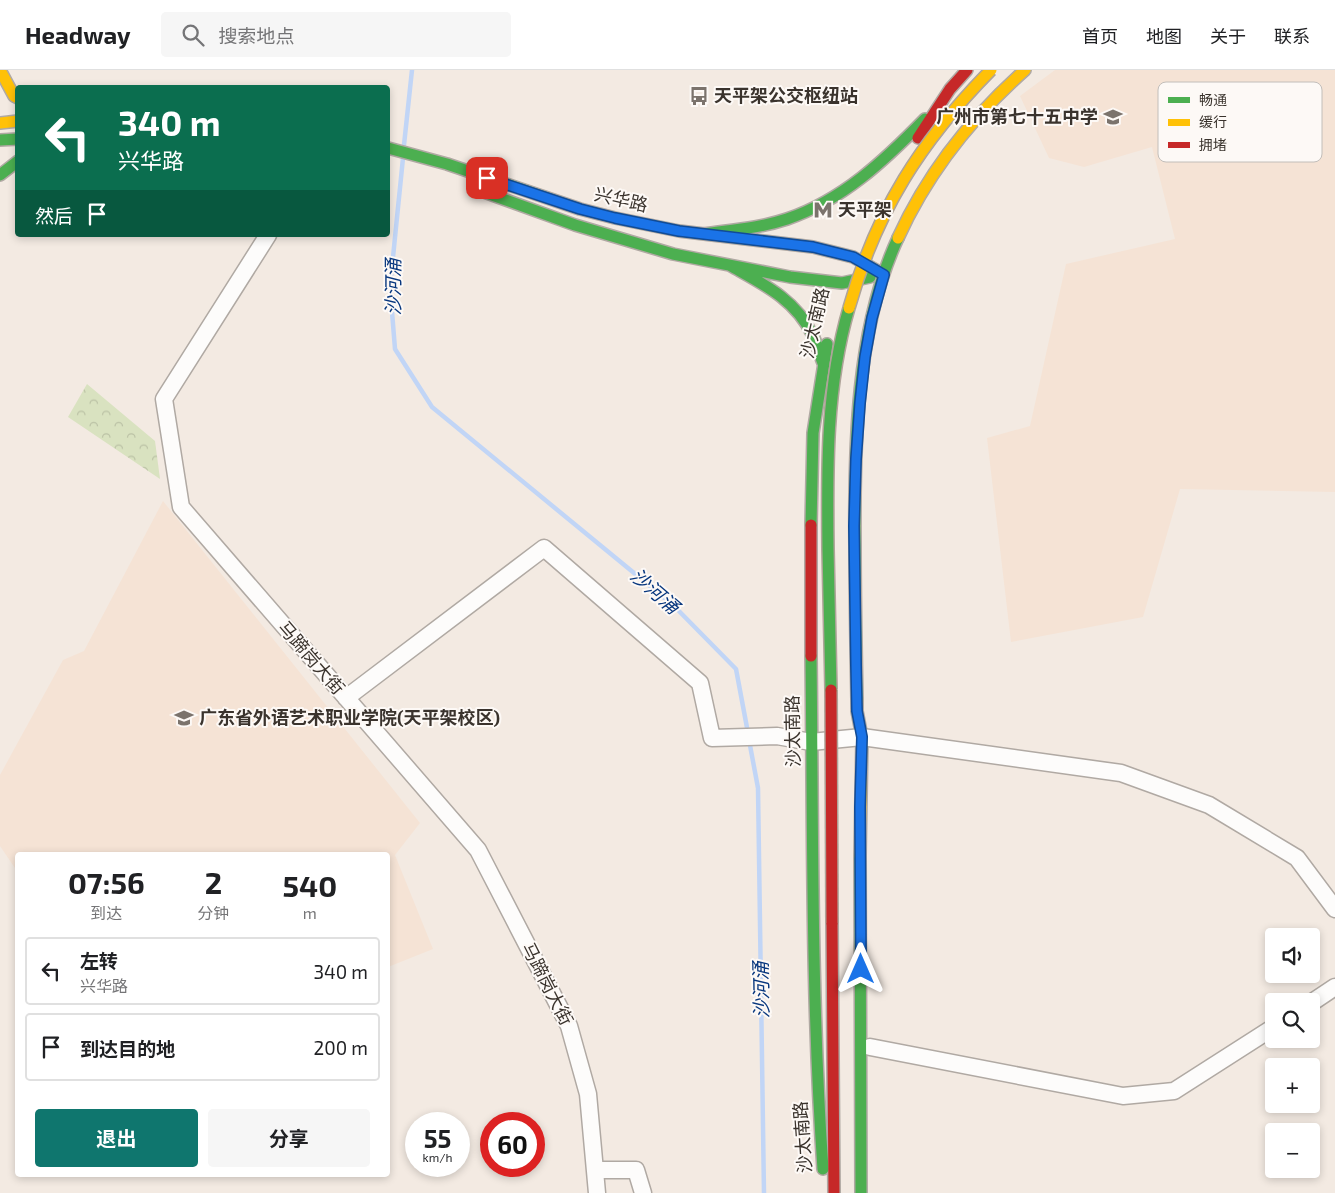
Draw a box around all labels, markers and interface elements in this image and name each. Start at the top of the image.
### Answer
search box [161,12,511,57]
text: Headway [25,20,131,49]
icon: search [179,21,207,49]
text: 搜索地点 [219,24,295,47]
text: 首页 [1082,25,1118,47]
text: 地图 [1146,25,1182,47]
text: 关于 [1210,25,1246,47]
text: 联系 [1274,25,1310,47]
legend [1158,82,1322,162]
place label: 天平架公交枢纽站 [714,84,858,106]
bus stop icon: 天平架公交枢纽站 [688,85,710,107]
text: 畅通 [1199,91,1227,108]
text: 340 m [118,101,221,143]
icon: left [35,105,100,170]
place label: 广州市第七十五中学 [936,105,1098,127]
school or university icon: 广州市第七十五中学 [1102,106,1124,128]
text: 缓行 [1199,113,1227,130]
text: 拥堵 [1199,136,1227,153]
text: 兴华路 [118,147,184,173]
pin [466,157,508,199]
icon: arrive [473,164,501,192]
street label: 兴华路 [592,182,650,216]
place label: 天平架 [838,198,892,220]
metro station icon: 天平架 [812,199,834,221]
icon: arrive [83,200,111,228]
text: 然后 [35,204,73,227]
water label: 沙河涌 [381,257,404,316]
street label: 沙太南路 [795,285,833,360]
water label: 沙河涌 [626,563,686,619]
street label: 马蹄岗大街 [274,616,350,699]
street label: 沙太南路 [780,695,804,767]
place label: 广东省外语艺术职业学院(天平架校区) [199,706,500,728]
school or university icon: 广东省外语艺术职业学院(天平架校区) [173,707,195,729]
text: 07:56 [68,864,145,900]
text: 2 [205,864,222,900]
text: 540 [282,867,337,903]
text: 到达 [90,903,122,922]
text: 分钟 [198,903,230,922]
text: m [303,903,317,922]
map controls [1265,928,1320,1178]
button: sound [1265,928,1320,983]
street label: 马蹄岗大街 [518,938,578,1029]
position arrow [834,942,886,994]
text: 左转 [80,949,118,972]
icon: left [37,957,65,985]
water label: 沙河涌 [748,959,772,1019]
text: 340 m [313,960,368,983]
text: 兴华路 [80,976,128,995]
button: search [1265,993,1320,1048]
icon: arrive [37,1033,65,1061]
text: 200 m [314,1036,368,1059]
text: 到达目的地 [80,1037,175,1060]
button: + [1265,1058,1320,1113]
street label: 沙太南路 [789,1100,815,1174]
button: 退出 [35,1109,198,1167]
button: 分享 [208,1109,370,1167]
speed limit sign: 60 [480,1112,545,1177]
text: 55 [424,1123,451,1153]
button: − [1265,1123,1320,1178]
text: km/h [423,1150,452,1164]

